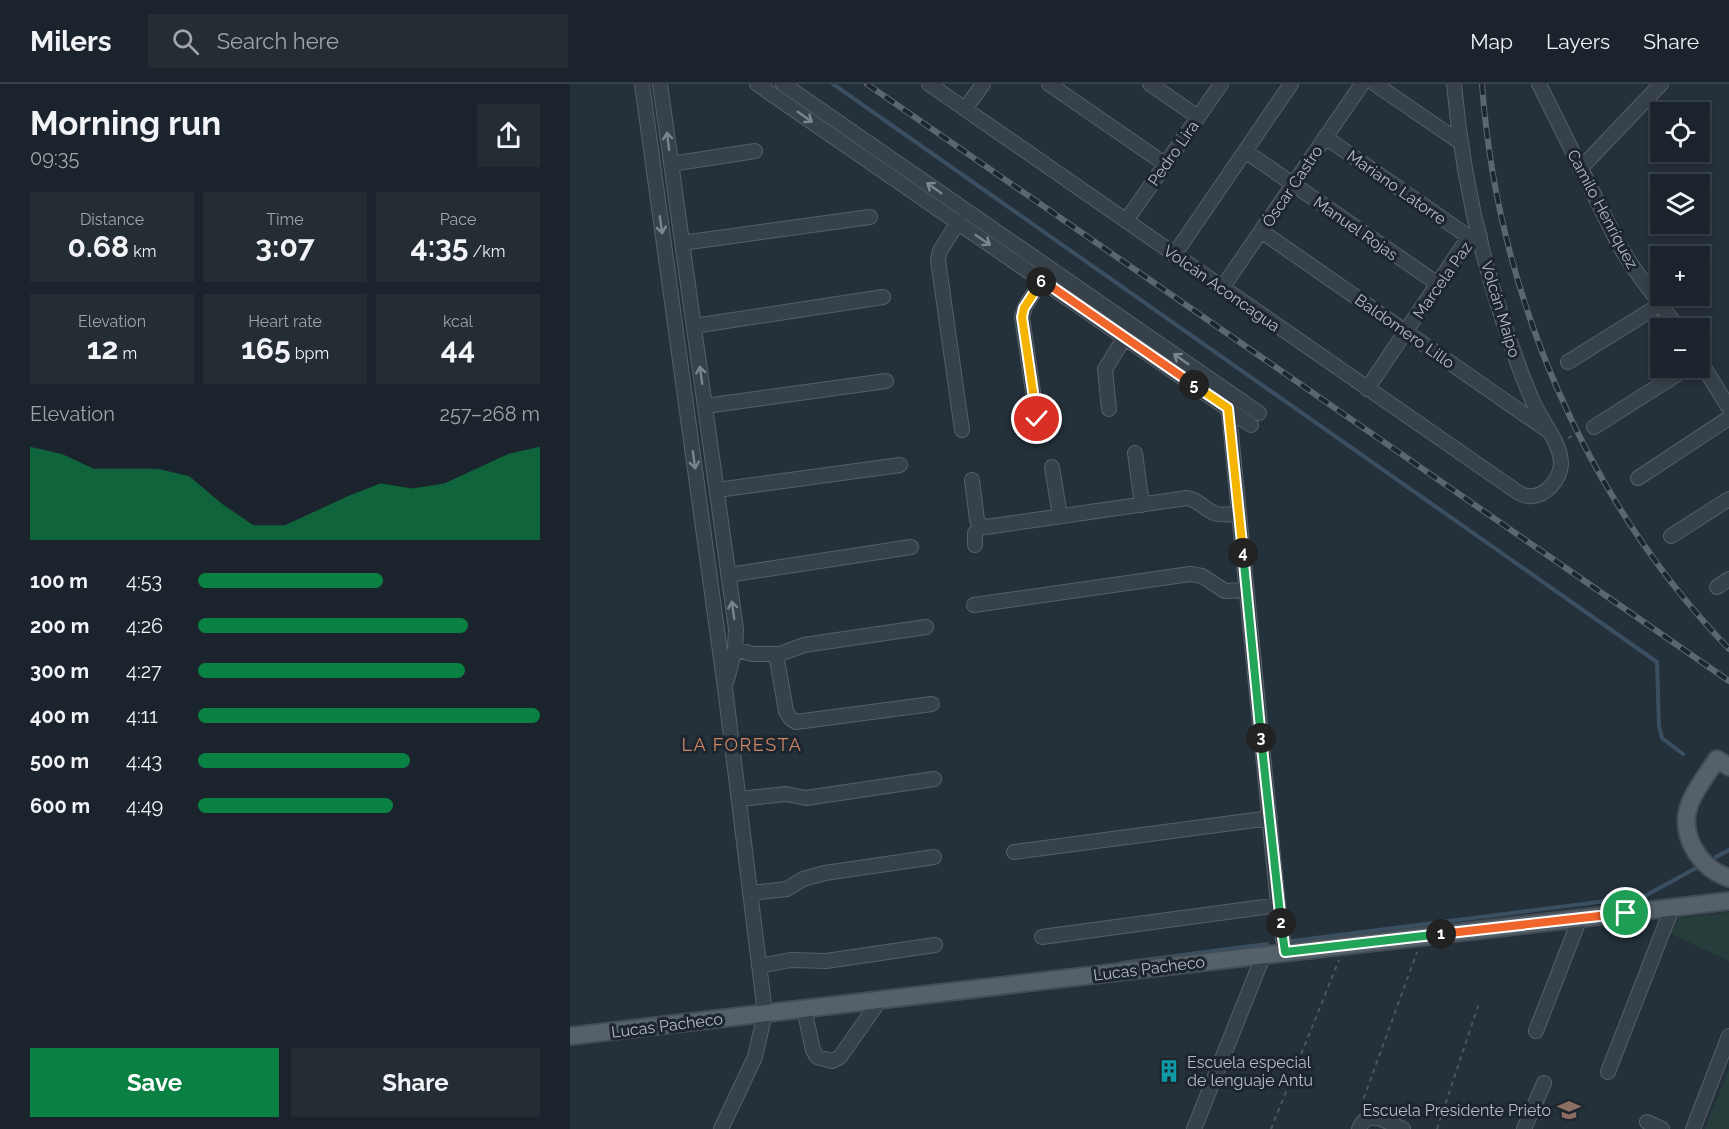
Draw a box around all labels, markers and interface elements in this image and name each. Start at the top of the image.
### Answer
search box [148,14,568,68]
text: Milers [30,25,112,58]
icon: search [169,25,202,58]
text: Search here [217,28,339,54]
text: Map [1470,29,1513,54]
text: Layers [1546,29,1610,54]
text: Share [1643,29,1699,54]
map controls [1650,102,1710,378]
button: locate [1650,102,1710,162]
text: Morning run [30,104,221,143]
button: share [477,104,540,167]
one-way arrow [796,111,813,123]
street label: Pedro Lira [1144,117,1203,190]
one-way arrow [662,131,673,151]
street label: Óscar Castro [1257,141,1327,231]
text: 09:35 [30,146,79,170]
street label: Mariano Latorre [1344,146,1450,229]
street label: Camilo Henríquez [1563,147,1642,272]
button: layers [1650,174,1710,234]
one-way arrow [926,182,943,194]
street label: Manuel Rojas [1310,192,1402,265]
text: Distance [80,210,144,229]
text: Time [266,210,304,229]
text: Pace [440,210,476,229]
one-way arrow [656,215,667,235]
text: 0.68 [68,229,129,264]
text: 3:07 [255,229,315,264]
text: 4:35 [411,229,468,264]
one-way arrow [974,234,991,246]
street label: Marcela Paz [1409,238,1476,322]
street label: Volcán Aconcagua [1160,241,1284,336]
text: km [129,242,156,261]
text: /km [468,242,505,261]
button: + [1650,246,1710,306]
street label: Volcán Maipo [1477,258,1524,360]
pin: 6 [1026,267,1056,297]
text: 6 [1036,272,1046,291]
street label: Baldomero Lillo [1351,290,1458,373]
text: Elevation [78,312,146,331]
text: Heart rate [248,312,322,331]
text: kcal [443,312,473,331]
button: − [1650,318,1710,378]
text: 12 [87,331,118,366]
text: 165 [241,331,291,366]
text: 44 [441,331,475,366]
text: m [118,344,137,363]
text: bpm [291,344,329,363]
one-way arrow [1173,353,1189,365]
one-way arrow [695,366,706,386]
pin: 5 [1179,370,1209,400]
text: 5 [1190,375,1198,394]
pin [1011,393,1062,444]
text: Elevation [30,402,115,426]
text: 257–268 m [439,402,540,426]
icon: check [1020,402,1053,435]
one-way arrow [688,450,699,469]
pin: 4 [1228,538,1258,568]
text: 4 [1238,543,1248,562]
text: 100 m [30,569,88,593]
text: 4:53 [126,569,162,593]
one-way arrow [727,601,738,621]
text: 200 m [30,614,89,638]
text: 4:26 [126,614,163,638]
text: 300 m [30,659,89,683]
text: 4:27 [126,659,162,683]
text: 400 m [30,704,89,728]
text: 4:11 [126,704,158,728]
pin: 3 [1246,723,1276,753]
text: 3 [1257,728,1265,747]
district label: LA FORESTA [681,734,803,755]
text: 500 m [30,749,89,773]
text: 4:43 [126,749,162,773]
text: 600 m [30,794,90,818]
text: 4:49 [126,794,163,818]
pin [1600,887,1651,938]
icon: arrive [1609,896,1642,929]
pin: 2 [1266,908,1296,938]
text: 2 [1276,913,1286,932]
pin: 1 [1426,919,1456,949]
text: 1 [1437,924,1445,943]
street label: Lucas Pacheco [1092,952,1206,985]
street label: Lucas Pacheco [610,1009,724,1042]
button: Save [30,1048,279,1117]
button: Share [291,1048,540,1117]
place label: Escuela especial de lenguaje Antu [1187,1053,1313,1090]
building icon: Escuela especial de lenguaje Antu [1156,1058,1182,1084]
school or university icon: Escuela Presidente Prieto [1556,1097,1582,1123]
place label: Escuela Presidente Prieto [1362,1101,1551,1120]

